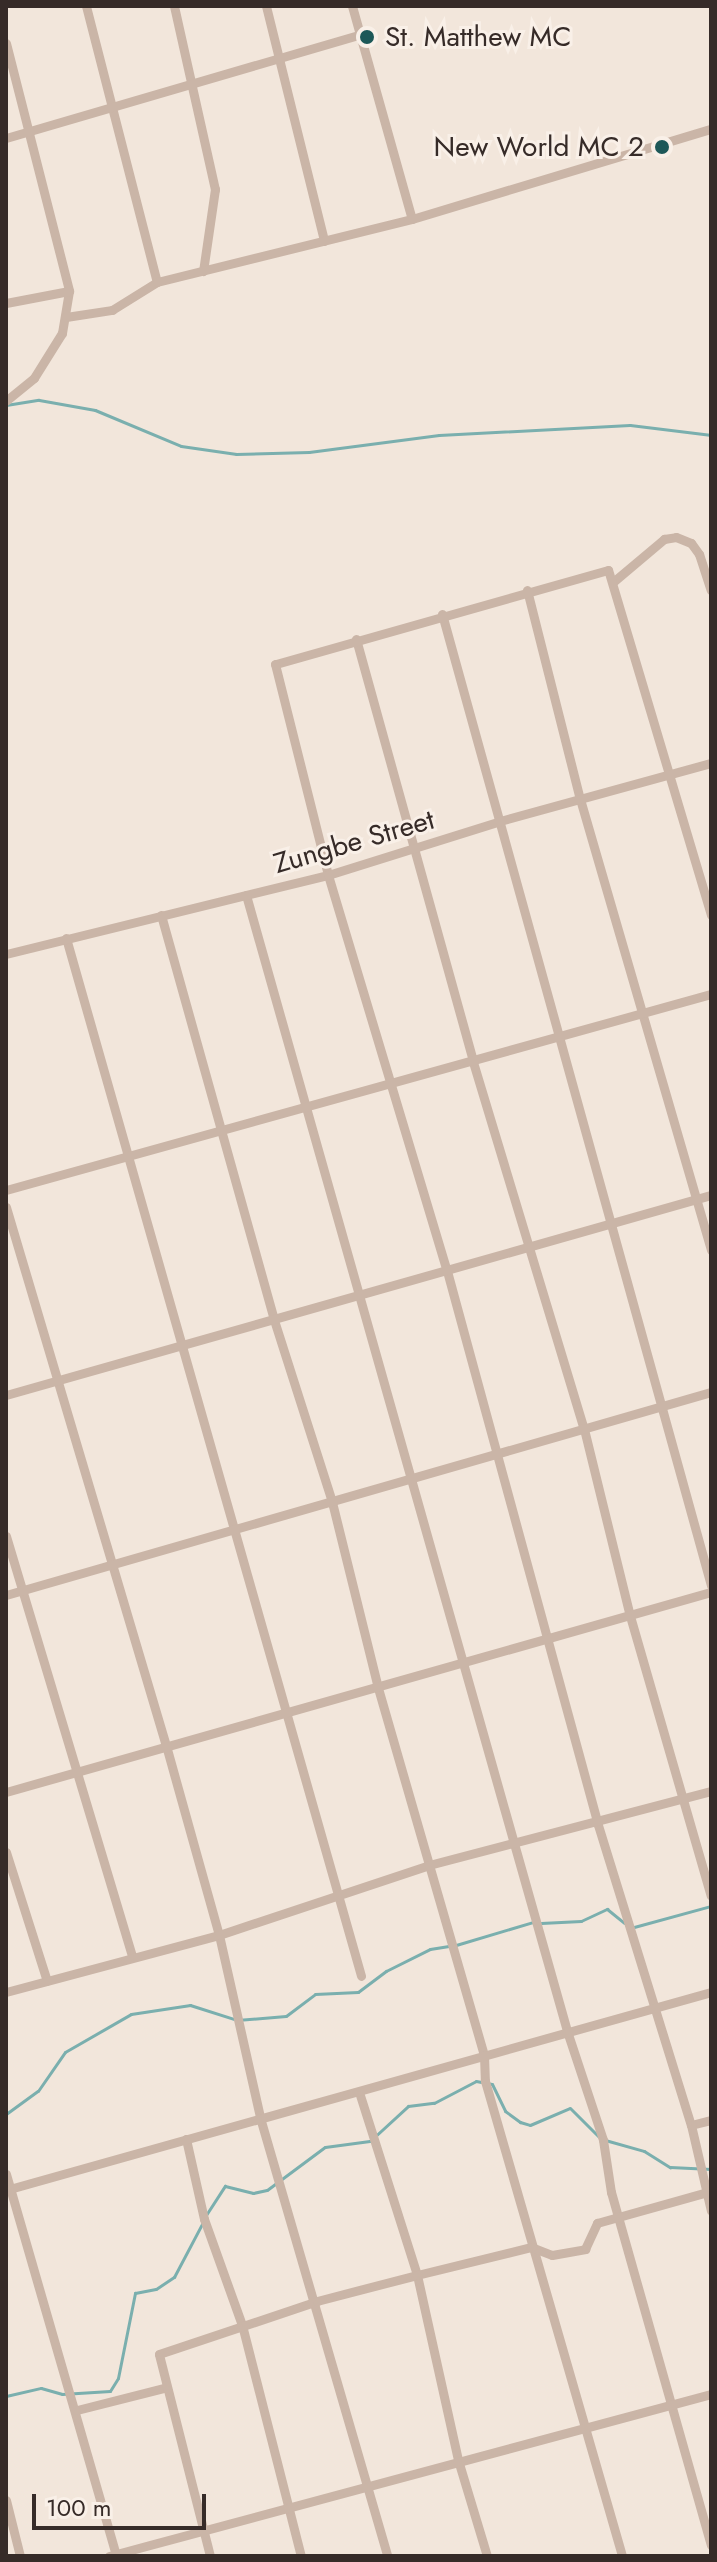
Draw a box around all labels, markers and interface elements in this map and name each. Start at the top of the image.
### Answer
place label: St. Matthew MC [385,20,571,54]
marker: St. Matthew MC [356,26,378,48]
place label: New World MC 2 [433,130,644,164]
marker: New World MC 2 [651,136,673,158]
street label: Zungbe Street [270,803,438,881]
scale bar [36,2478,210,2528]
text: 100 m [46,2490,112,2525]

